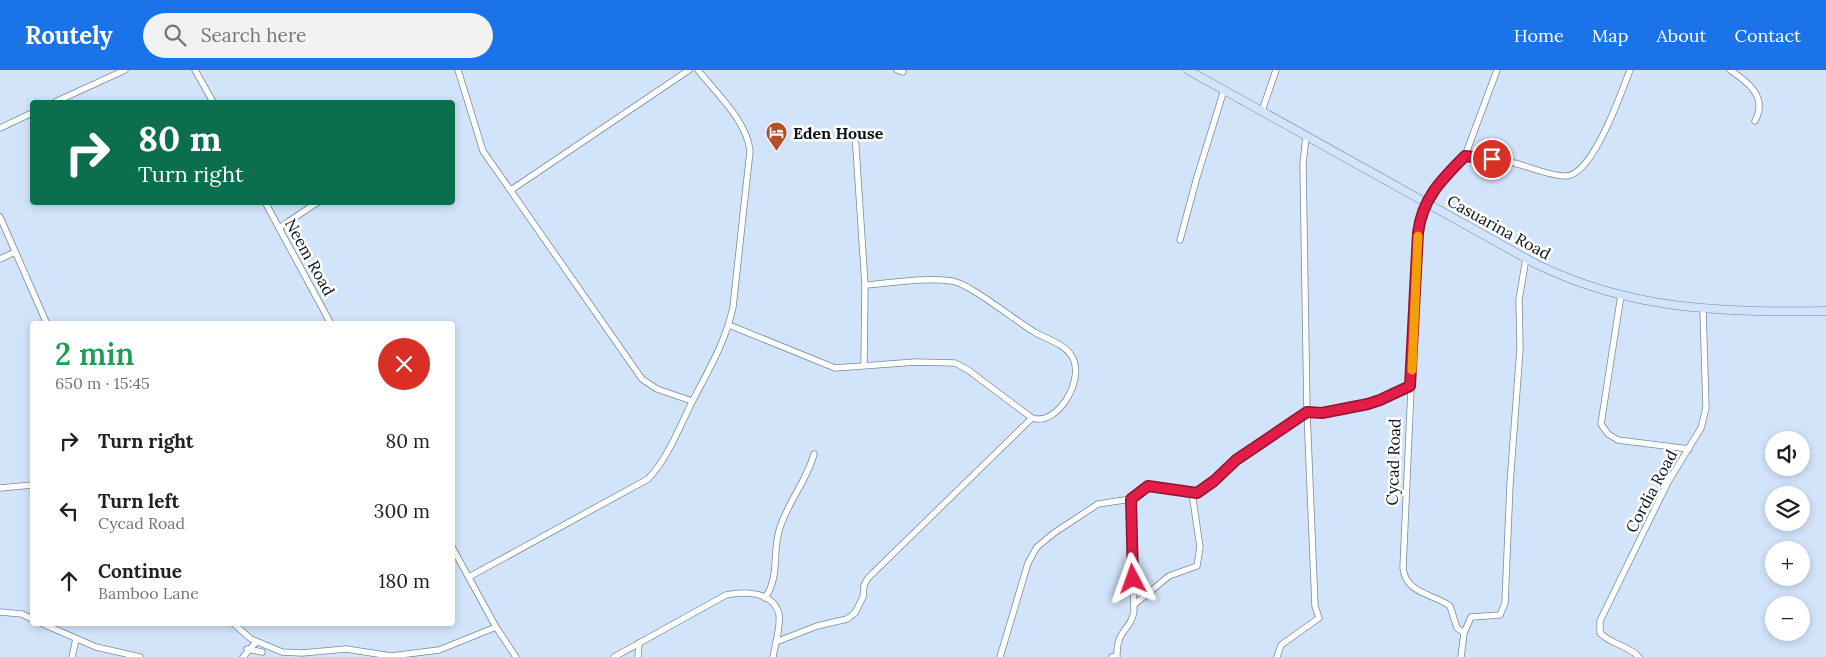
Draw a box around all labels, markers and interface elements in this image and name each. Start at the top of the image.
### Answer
search box [143,13,493,58]
text: Routely [25,20,113,51]
icon: search [161,21,189,49]
text: Search here [201,23,306,47]
text: Home [1514,24,1564,47]
text: Map [1592,24,1628,47]
text: About [1656,24,1706,47]
text: Contact [1734,24,1801,47]
text: 80 m [138,116,222,161]
icon: right [55,120,120,185]
hotel icon: Eden House [765,121,789,152]
place label: Eden House [793,123,884,143]
pin [1471,138,1513,180]
icon: arrive [1478,145,1506,173]
text: Turn right [138,160,243,188]
street label: Casuarina Road [1444,190,1555,264]
street label: Neem Road [281,215,340,299]
text: 2 min [55,335,134,373]
button: close [378,338,430,390]
text: 650 m · 15:45 [55,373,150,393]
street label: Cycad Road [1381,418,1405,506]
icon: right [55,427,83,455]
text: Turn right [98,429,194,453]
text: 80 m [386,429,430,453]
map controls [1765,431,1810,641]
button: sound [1765,431,1810,476]
street label: Cordia Road [1621,446,1681,536]
button: layers [1765,486,1810,531]
text: Turn left [98,489,179,513]
icon: left [55,497,83,525]
text: 300 m [374,499,430,523]
text: Cycad Road [98,513,185,533]
button: + [1765,541,1810,586]
position arrow [1106,552,1158,604]
text: Continue [98,559,182,583]
icon: ahead [55,567,83,595]
text: 180 m [379,569,430,593]
text: Bamboo Lane [98,583,199,603]
button: − [1765,596,1810,641]

